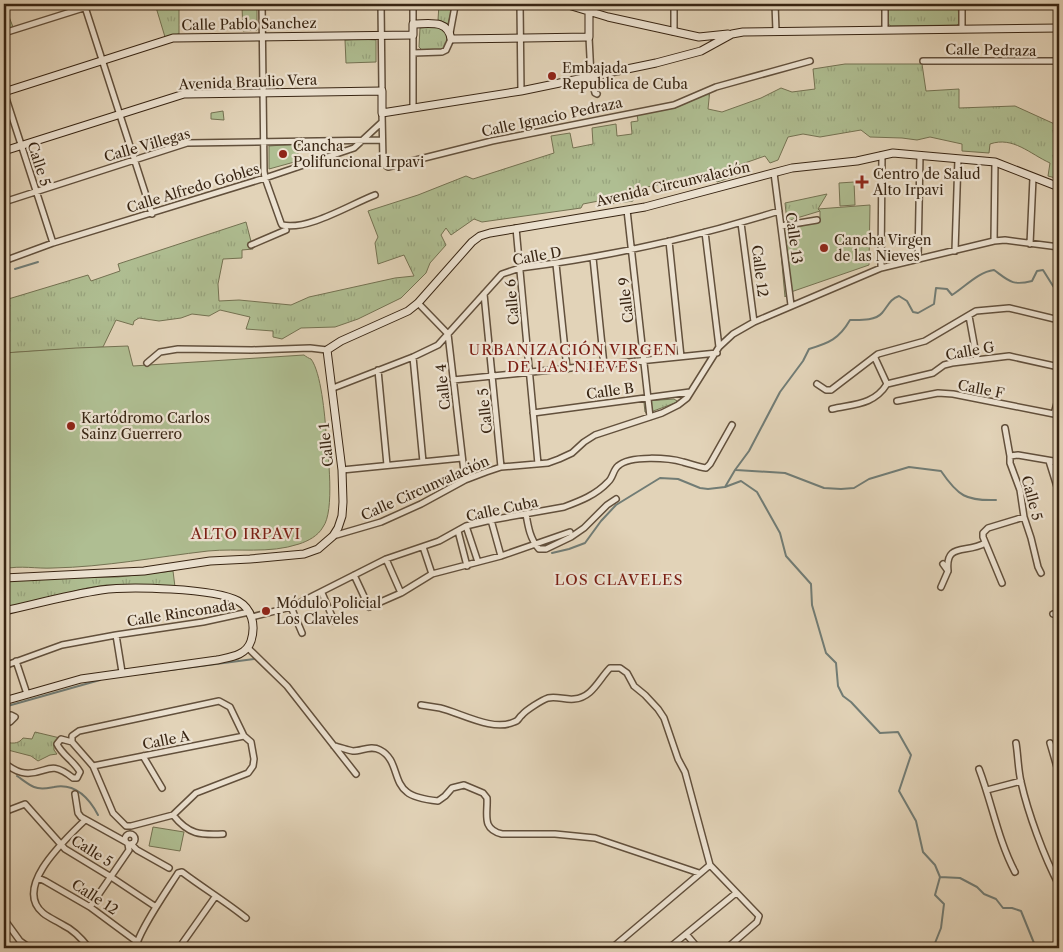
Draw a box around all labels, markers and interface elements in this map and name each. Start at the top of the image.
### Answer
street label: Calle Pablo Sanchez [181,14,317,34]
street label: Calle Pedraza [945,40,1037,60]
place label: Embajada Republica de Cuba [562,59,688,93]
marker: Embajada Republica de Cuba [546,70,558,82]
street label: Avenida Braulio Vera [177,71,318,93]
street label: Calle Ignacio Pedraza [480,93,625,141]
street label: Calle Villegas [102,124,192,166]
place label: Cancha Polifuncional Irpavi [293,137,424,171]
street label: Calle 5 [23,140,55,188]
marker: Cancha Polifuncional Irpavi [277,148,289,160]
street label: Avenida Circunvalación [593,157,752,211]
street label: Calle Alfredo Gobles [124,159,262,217]
place label: Centro de Salud Alto Irpavi [872,165,981,199]
marker: Centro de Salud Alto Irpavi [855,175,869,189]
street label: Calle 13 [781,211,807,265]
place label: Cancha Virgen de las Nieves [834,231,932,265]
marker: Cancha Virgen de las Nieves [818,242,830,254]
street label: Calle D [511,243,563,269]
street label: Calle 12 [748,244,772,298]
street label: Calle 9 [615,276,637,324]
street label: Calle 6 [501,278,523,326]
street label: Calle G [944,338,996,364]
district label: URBANIZACIÓN VIRGEN DE LAS NIEVES [469,340,677,376]
street label: Calle 4 [432,363,454,411]
street label: Calle F [956,376,1006,402]
street label: Calle B [585,379,635,403]
street label: Calle 5 [474,387,496,435]
place label: Kartódromo Carlos Sainz Guerrero [81,409,210,443]
marker: Kartódromo Carlos Sainz Guerrero [65,420,77,432]
street label: Calle 1 [315,422,337,468]
street label: Calle Circunvalación [358,452,492,524]
street label: Calle 5 [1017,474,1047,522]
street label: Calle Cuba [464,492,540,525]
district label: ALTO IRPAVI [190,524,301,543]
district label: LOS CLAVELES [555,570,683,589]
place label: Módulo Policial Los Claveles [276,594,381,628]
street label: Calle Rinconada [126,595,237,630]
marker: Módulo Policial Los Claveles [260,605,272,617]
street label: Calle A [141,726,192,753]
street label: Calle 5 [68,831,116,871]
street label: Calle 12 [68,875,122,919]

